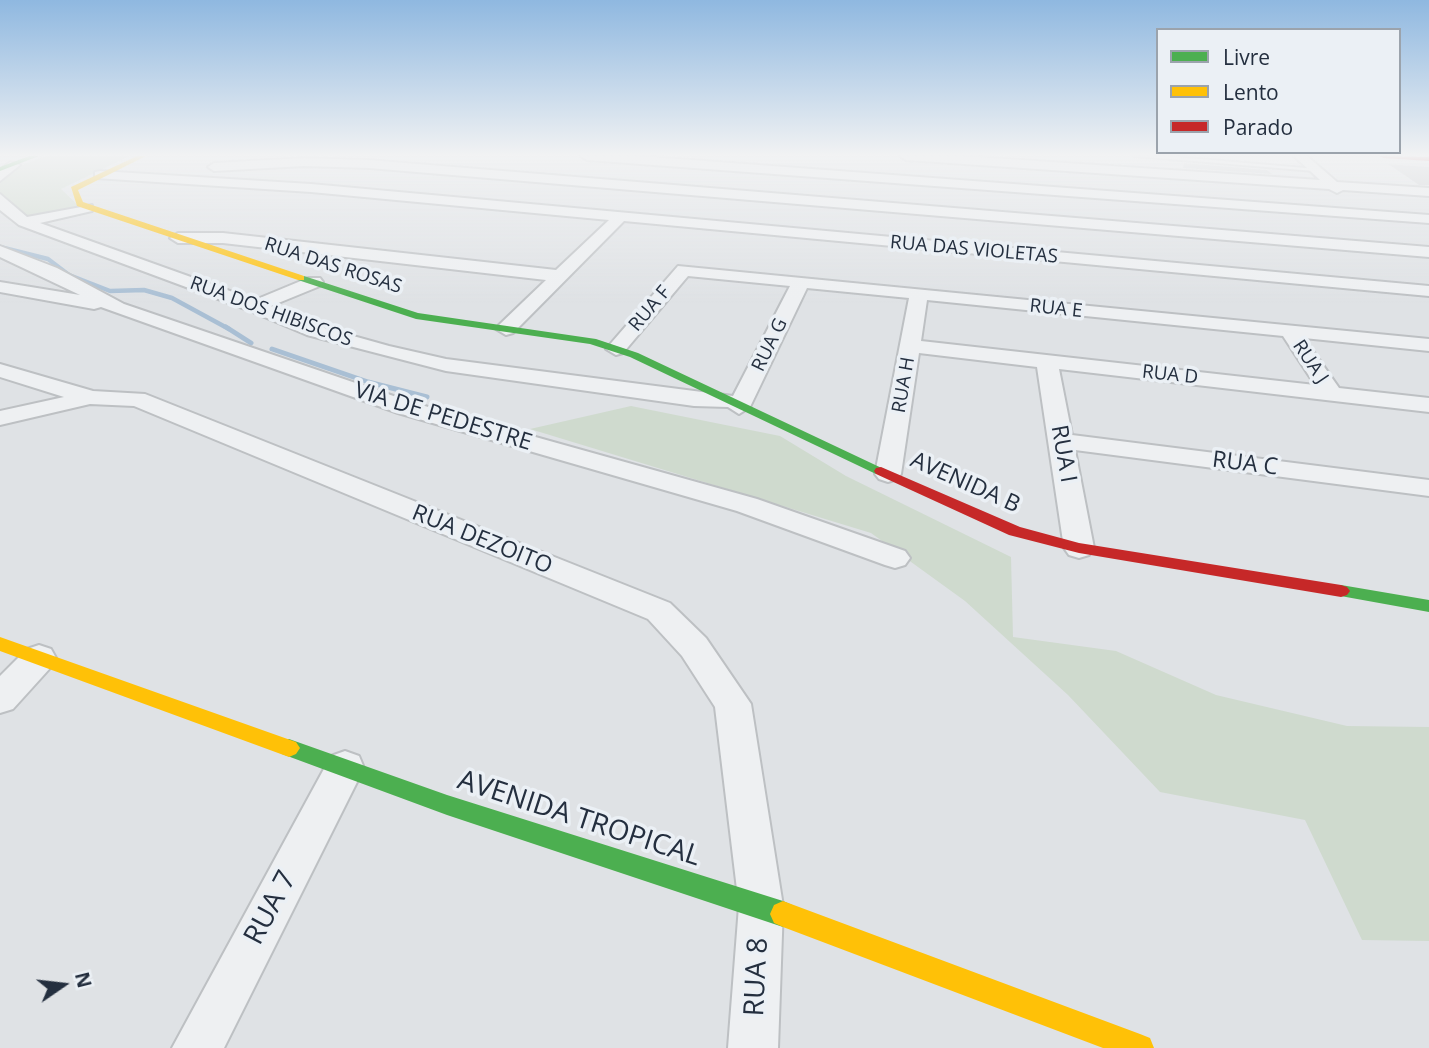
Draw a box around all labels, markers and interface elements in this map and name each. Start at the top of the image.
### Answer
legend [1156,28,1401,154]
text: Livre [1223,43,1270,71]
text: Lento [1223,78,1279,106]
text: Parado [1223,113,1293,141]
street label: RUA DAS VIOLETAS [889,231,1059,269]
street label: RUA DAS ROSAS [261,233,405,299]
street label: RUA DOS HIBISCOS [187,272,355,352]
street label: RUA F [624,282,676,336]
street label: RUA E [1028,295,1084,323]
street label: RUA G [747,315,793,375]
street label: RUA J [1287,336,1333,388]
street label: RUA H [888,355,920,415]
street label: RUA D [1141,361,1199,389]
street label: VIA DE PEDESTRE [351,377,535,457]
street label: RUA I [1044,423,1082,485]
street label: RUA C [1211,446,1279,482]
street label: AVENIDA B [906,447,1024,519]
street label: RUA DEZOITO [408,499,556,581]
street label: AVENIDA TROPICAL [453,764,705,874]
street label: RUA 7 [238,865,304,951]
street label: RUA 8 [738,937,776,1017]
north arrow [28,950,98,1020]
text: N [69,969,98,991]

